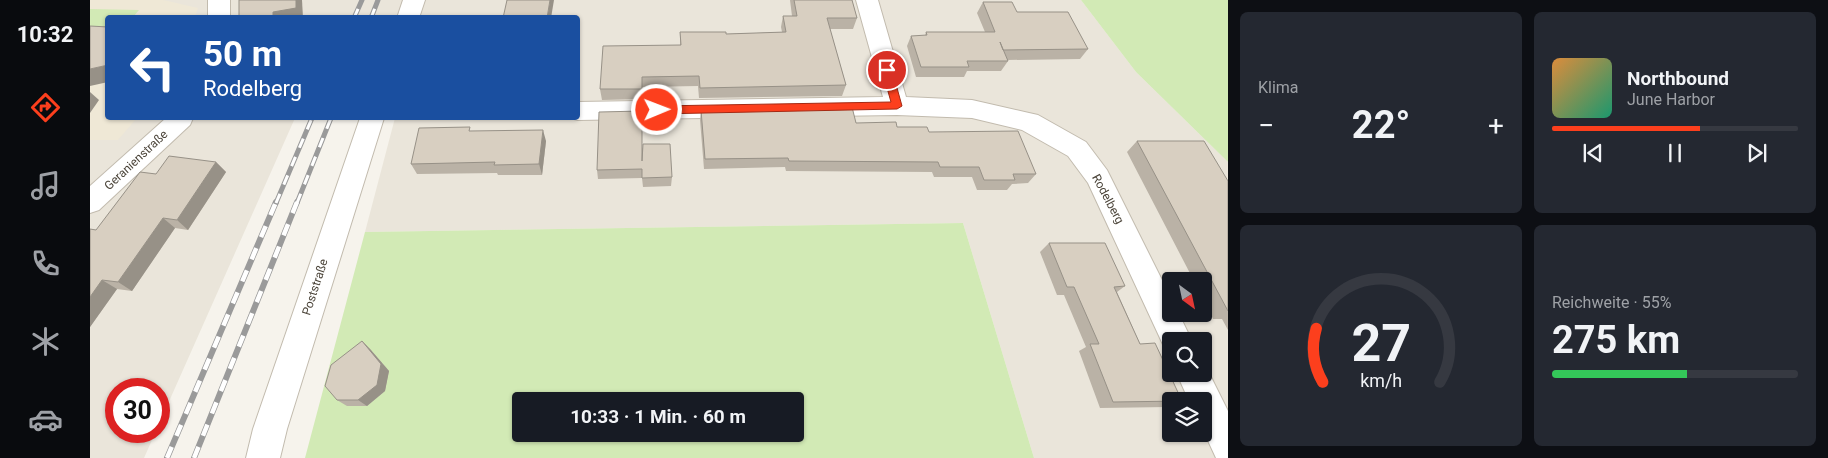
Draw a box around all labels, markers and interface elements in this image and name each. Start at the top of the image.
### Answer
text: 10:32 [17,22,73,47]
text: 50 m [203,34,282,75]
icon: left [120,35,185,100]
pin [866,49,908,91]
icon: arrive [873,56,901,84]
text: Northbound [1627,67,1729,90]
text: Rodelberg [203,76,302,101]
text: Klima [1258,78,1299,97]
position arrow [630,83,682,135]
icon: directions [28,90,63,125]
text: June Harbor [1627,90,1715,109]
text: 22° [1352,103,1410,147]
text: − [1258,109,1274,142]
text: + [1488,109,1504,142]
street label: Geranienstraße [101,127,171,193]
icon: previous [1579,139,1607,167]
icon: pause [1661,139,1689,167]
icon: next [1743,139,1771,167]
icon: music [28,168,63,203]
street label: Rodelberg [1089,172,1127,226]
icon: phone [28,246,63,281]
street label: Poststraße [299,257,331,317]
north arrow [1162,272,1212,322]
map controls [1162,272,1212,442]
text: Reichweite · 55% [1552,293,1671,312]
text: 27 [1351,313,1411,374]
text: 275 km [1552,318,1680,362]
icon: climate [28,324,63,359]
button: search [1162,332,1212,382]
text: km/h [1360,370,1402,391]
speed limit sign: 30 [105,378,170,443]
button: layers [1162,392,1212,442]
icon: car [28,402,63,437]
text: 10:33 · 1 Min. · 60 m [570,405,746,428]

